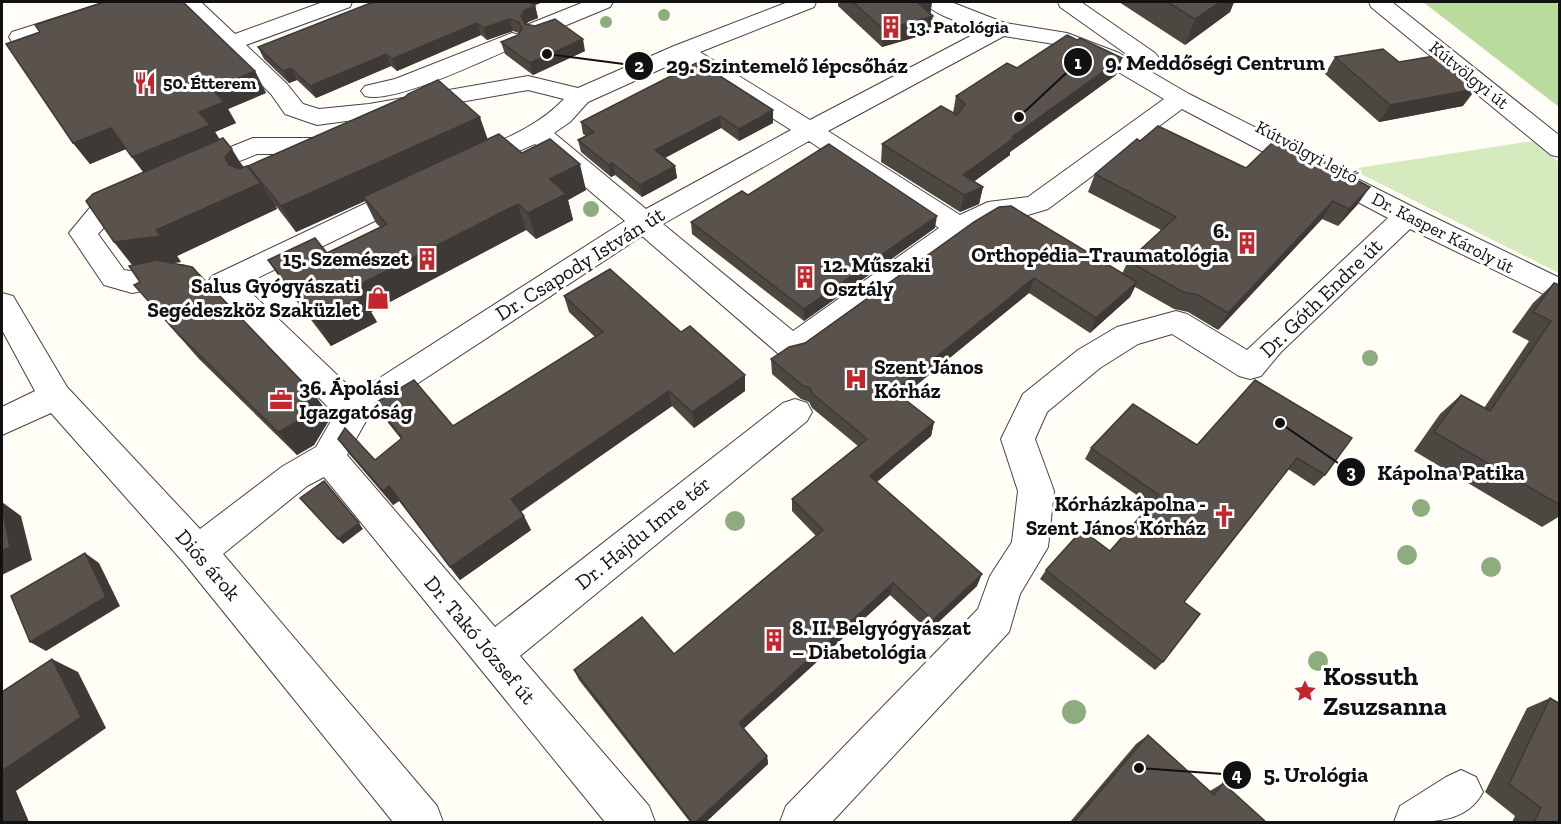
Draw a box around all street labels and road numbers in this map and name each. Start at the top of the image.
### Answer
street label: Kútvölgyi út [1425,36,1513,114]
street label: Kútvölgyi lejtő [1252,116,1362,188]
street label: Dr. Kasper Károly út [1368,188,1518,279]
street label: Dr. Csapody István út [491,201,669,326]
street label: Dr. Góth Endre út [1254,233,1387,362]
street label: Dr. Hajdu Imre tér [570,471,716,595]
street label: Diós árok [171,524,246,605]
street label: Dr. Takó József út [419,570,541,709]

